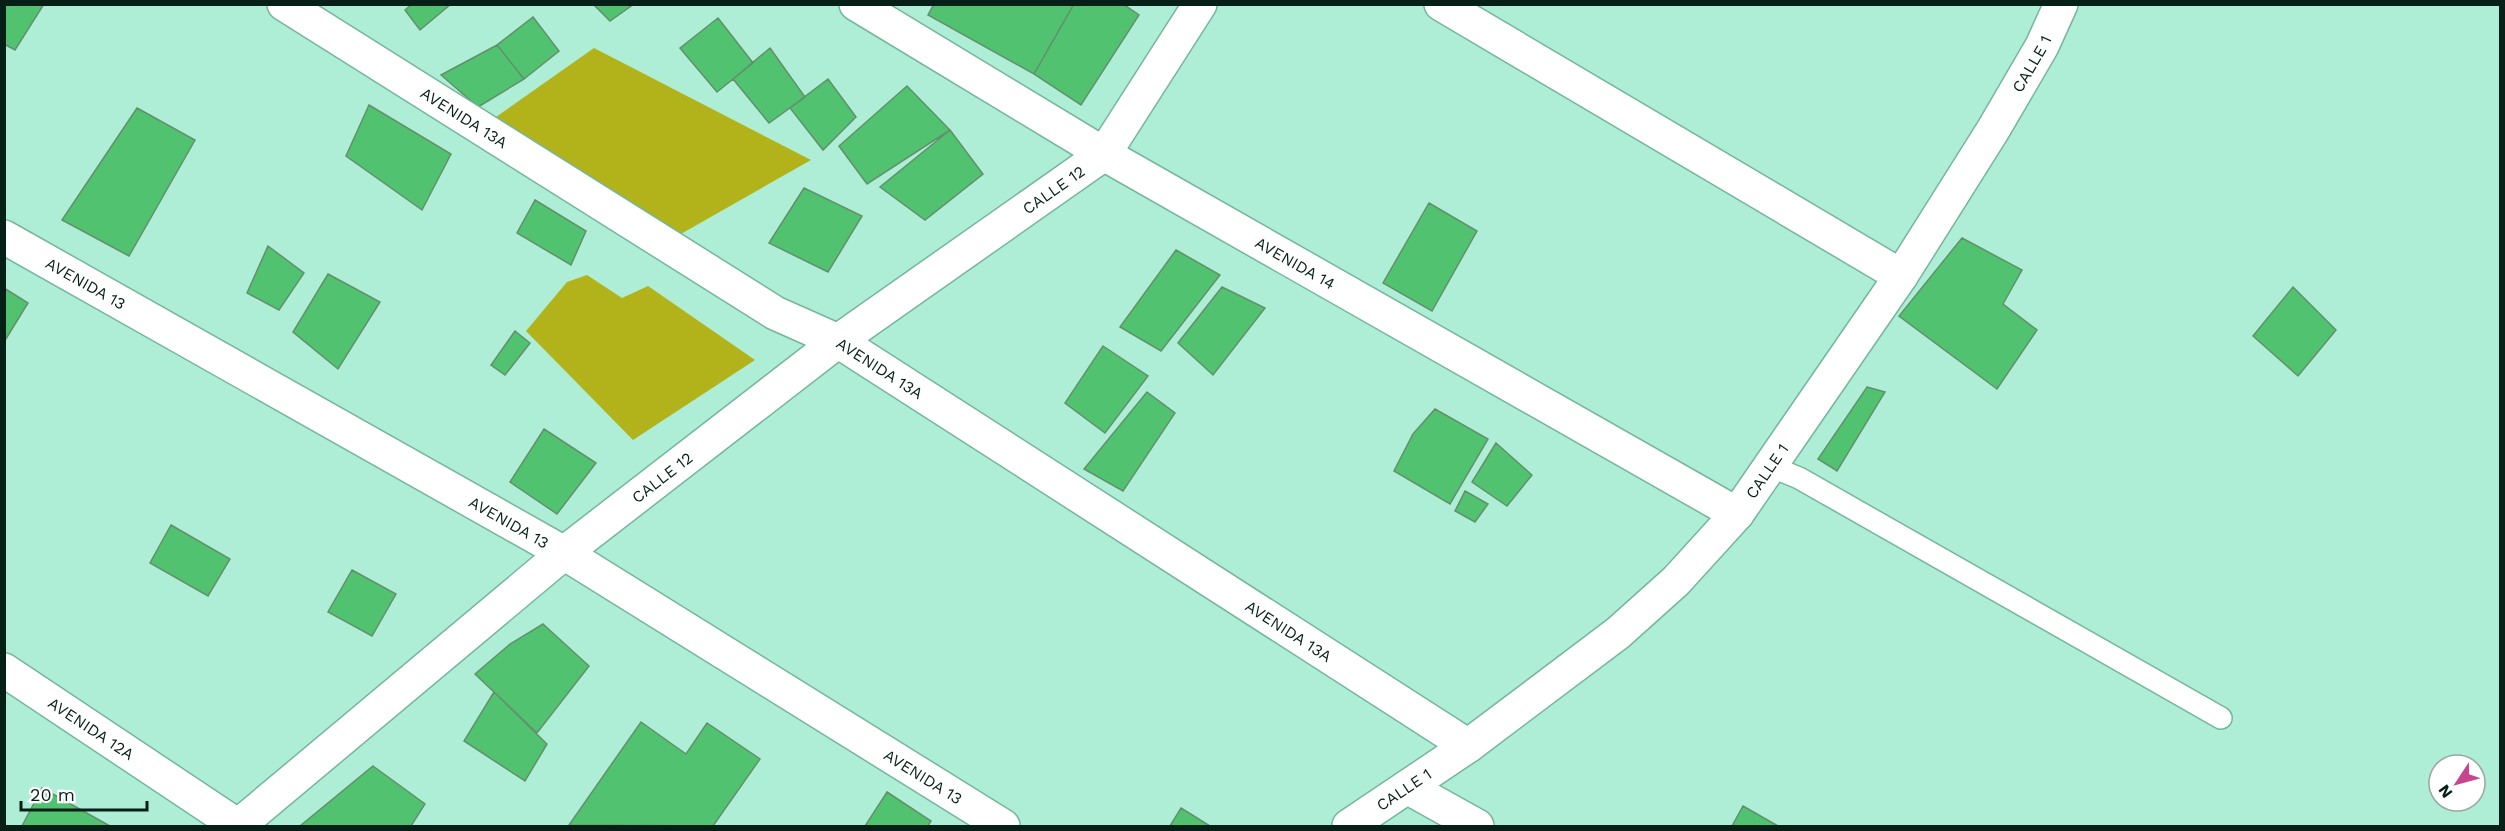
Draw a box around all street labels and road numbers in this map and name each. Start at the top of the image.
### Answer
street label: CALLE 1 [2008,32,2055,95]
street label: AVENIDA 13A [417,83,512,152]
street label: CALLE 12 [1019,161,1088,218]
street label: AVENIDA 14 [1252,233,1339,293]
street label: AVENIDA 13 [43,253,129,313]
street label: AVENIDA 13A [833,333,927,403]
street label: CALLE 1 [1741,440,1792,502]
street label: CALLE 12 [628,448,696,507]
street label: AVENIDA 13 [466,492,552,552]
street label: AVENIDA 13A [1242,596,1336,666]
street label: AVENIDA 12A [45,693,138,764]
street label: AVENIDA 13 [881,745,966,808]
street label: CALLE 1 [1373,764,1435,814]

